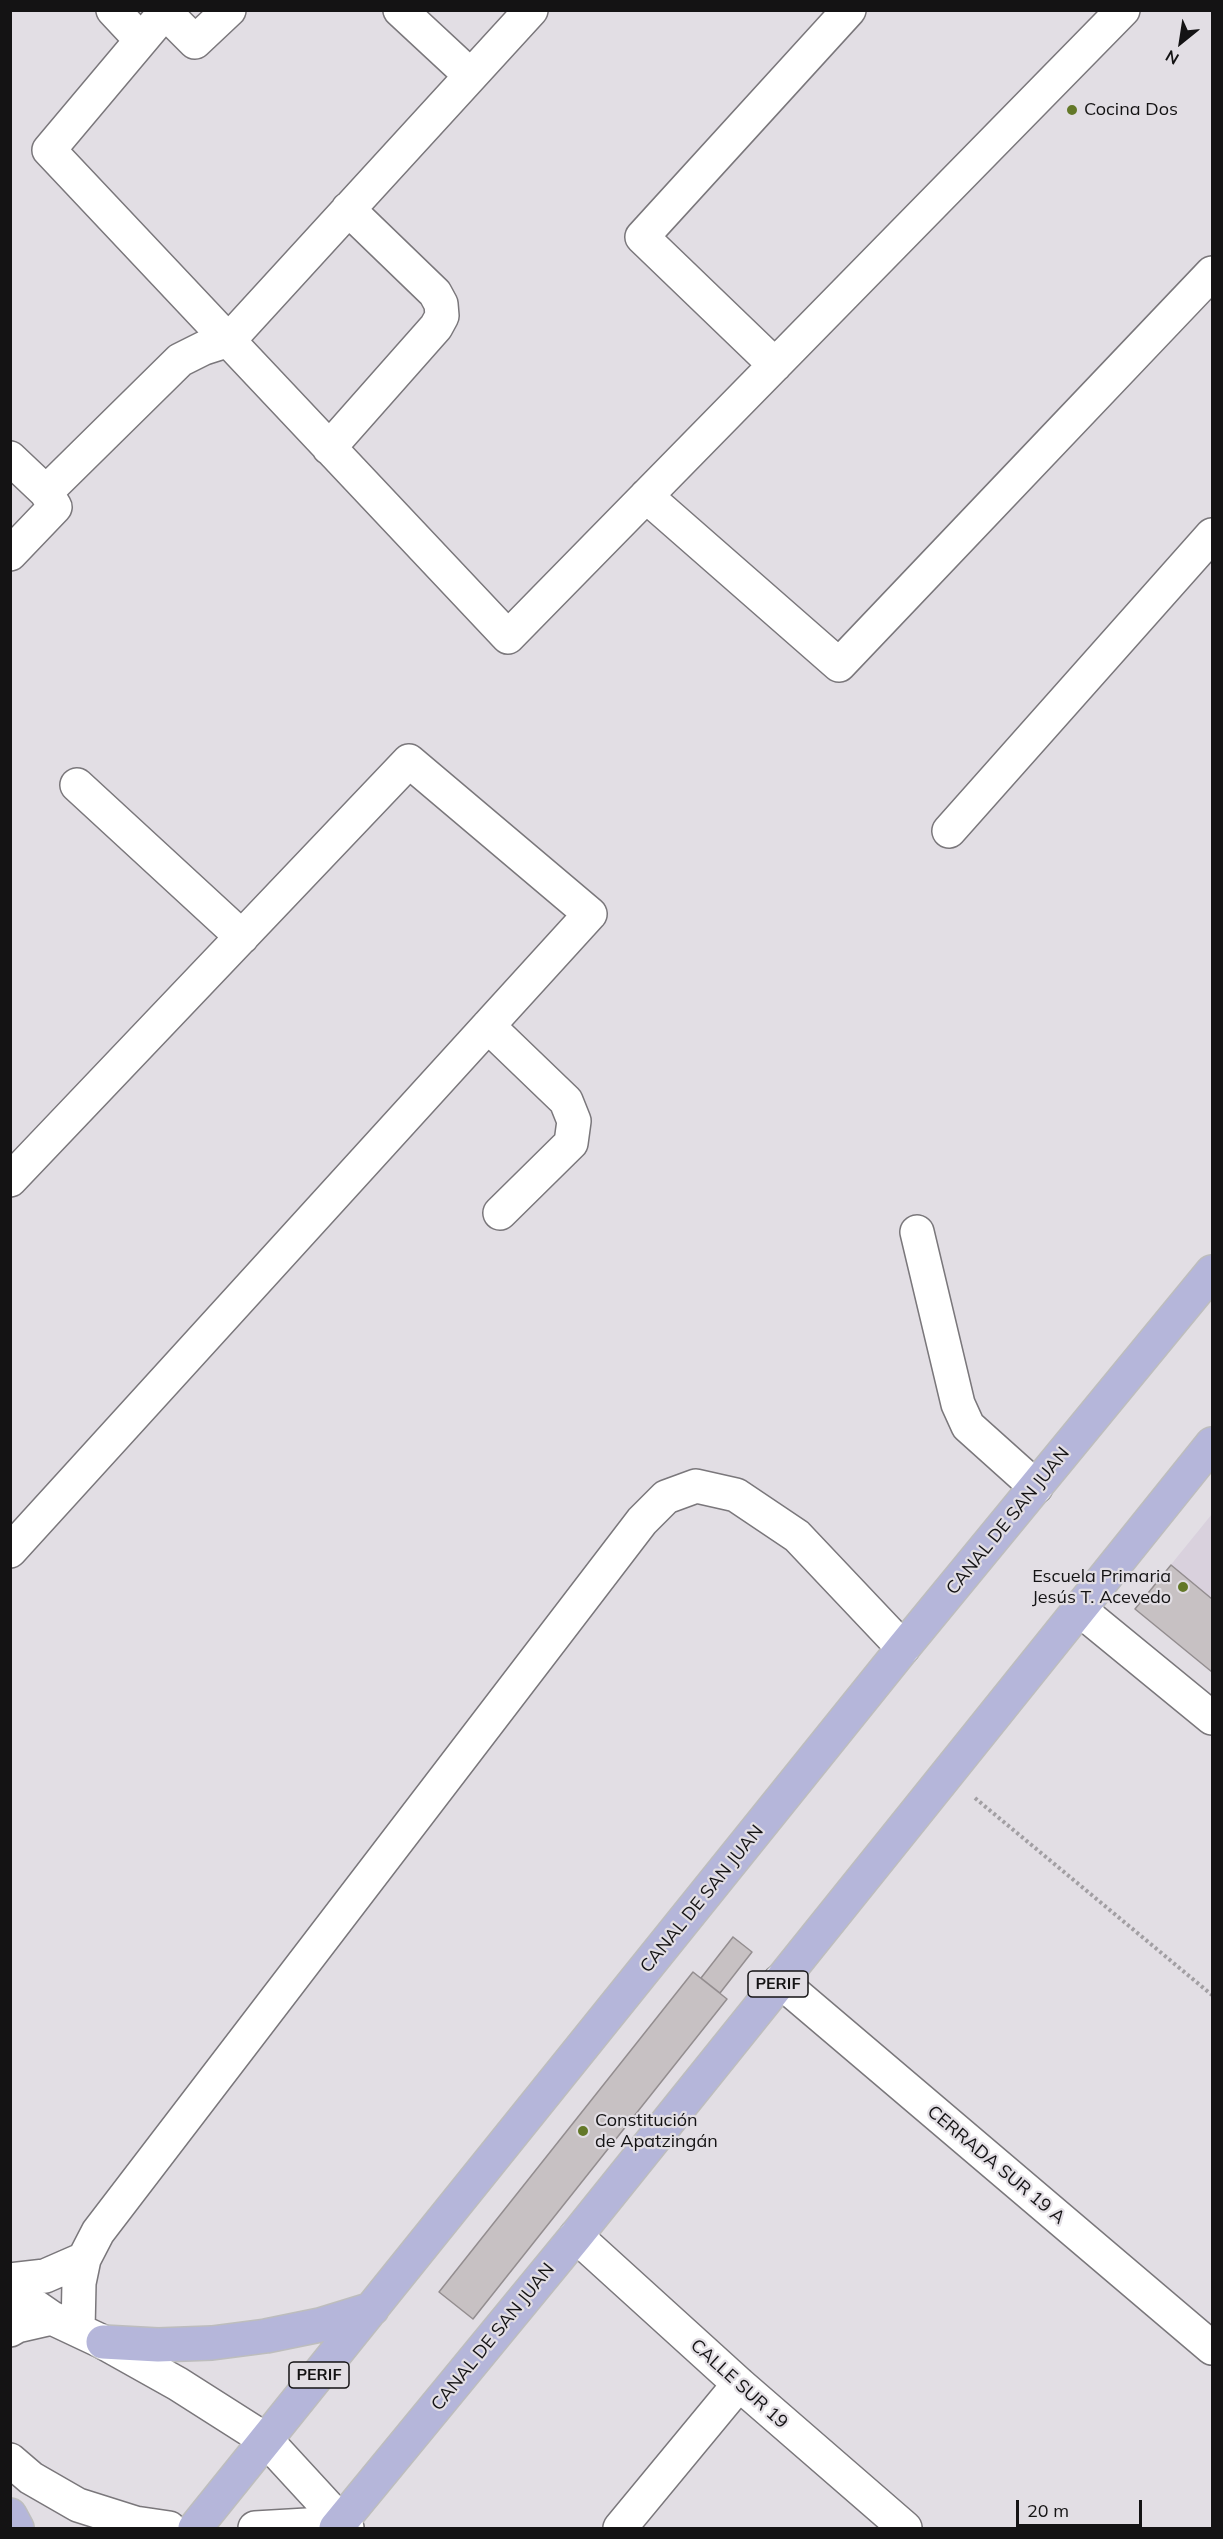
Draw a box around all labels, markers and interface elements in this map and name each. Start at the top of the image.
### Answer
north arrow [1151,12,1211,72]
text: N [1162,46,1182,69]
place label: Cocina Dos [1084,99,1178,121]
marker: Cocina Dos [1065,103,1079,117]
street label: CANAL DE SAN JUAN [942,1443,1074,1599]
place label: Escuela Primaria Jesús T. Acevedo [1032,1566,1171,1608]
marker: Escuela Primaria Jesús T. Acevedo [1176,1580,1190,1594]
street label: CANAL DE SAN JUAN [636,1821,768,1977]
road number: PERIF [748,1971,808,1997]
street label: CERRADA SUR 19 A [923,2101,1069,2229]
place label: Constitución de Apatzingán [595,2110,718,2152]
marker: Constitución de Apatzingán [576,2124,590,2138]
street label: CANAL DE SAN JUAN [427,2259,559,2415]
street label: CALLE SUR 19 [686,2335,792,2433]
road number: PERIF [289,2362,349,2388]
scale bar [1019,2488,1145,2526]
text: 20 m [1027,2499,1069,2522]

